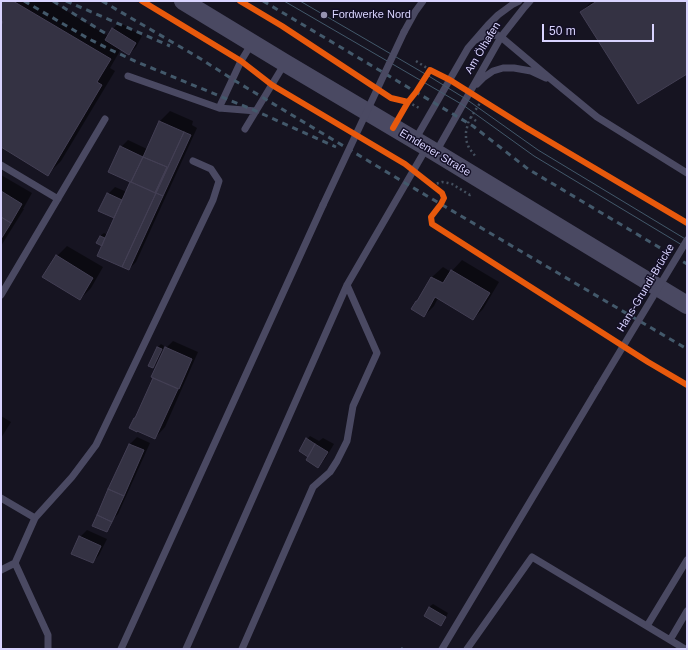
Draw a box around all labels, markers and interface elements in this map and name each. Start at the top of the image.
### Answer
place label: Fordwerke Nord [332,8,411,22]
marker: Fordwerke Nord [319,10,329,20]
scale bar [544,16,656,42]
street label: Am Ölhafen [462,20,504,76]
text: 50 m [549,24,576,38]
street label: Emdener Straße [397,127,473,179]
street label: Hans-Grundi-Brücke [615,242,677,334]

